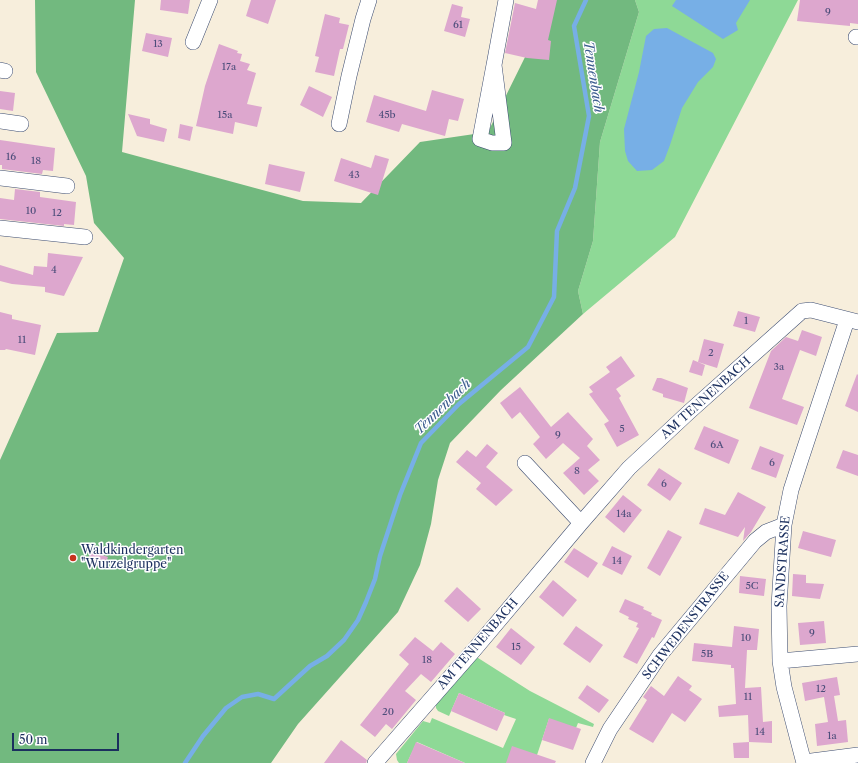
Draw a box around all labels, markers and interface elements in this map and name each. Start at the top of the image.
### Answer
house number: 9 [825,6,831,18]
house number: 61 [453,19,463,31]
house number: 13 [153,38,163,50]
water label: Tennenbach [580,40,606,114]
house number: 17a [222,61,236,73]
house number: 15a [218,109,232,121]
house number: 45b [378,109,396,121]
house number: 16 [6,151,16,163]
house number: 18 [31,155,41,167]
house number: 43 [348,169,360,181]
house number: 10 [26,205,36,217]
house number: 12 [52,207,62,219]
house number: 4 [51,264,57,276]
house number: 1 [744,315,748,327]
house number: 11 [18,334,26,346]
house number: 2 [708,347,714,359]
street label: AM TENNENBACH [658,354,754,442]
house number: 3a [774,361,784,373]
water label: Tennenbach [412,376,474,438]
house number: 5 [619,423,625,435]
house number: 9 [555,429,561,441]
house number: 6A [710,439,724,451]
house number: 6 [769,457,775,469]
house number: 8 [574,465,580,477]
house number: 6 [661,478,667,490]
house number: 14a [616,508,632,520]
street label: SANDSTRASSE [773,516,793,608]
place label: Waldkindergarten "Wurzelgruppe" [81,544,184,572]
marker: Waldkindergarten "Wurzelgruppe" [68,553,78,563]
house number: 14 [612,555,622,567]
street label: SCHWEDENSTRASSE [640,569,732,683]
house number: 5C [745,580,759,592]
street label: AM TENNENBACH [435,596,521,692]
house number: 9 [809,627,815,639]
house number: 10 [741,632,751,644]
house number: 15 [511,641,521,653]
house number: 5B [701,648,713,660]
house number: 18 [422,654,432,666]
house number: 12 [816,683,826,695]
house number: 11 [744,691,752,703]
house number: 20 [382,706,394,718]
scale bar [14,725,121,751]
house number: 14 [755,726,765,738]
house number: 1a [827,730,837,742]
text: 50 m [19,732,48,747]

